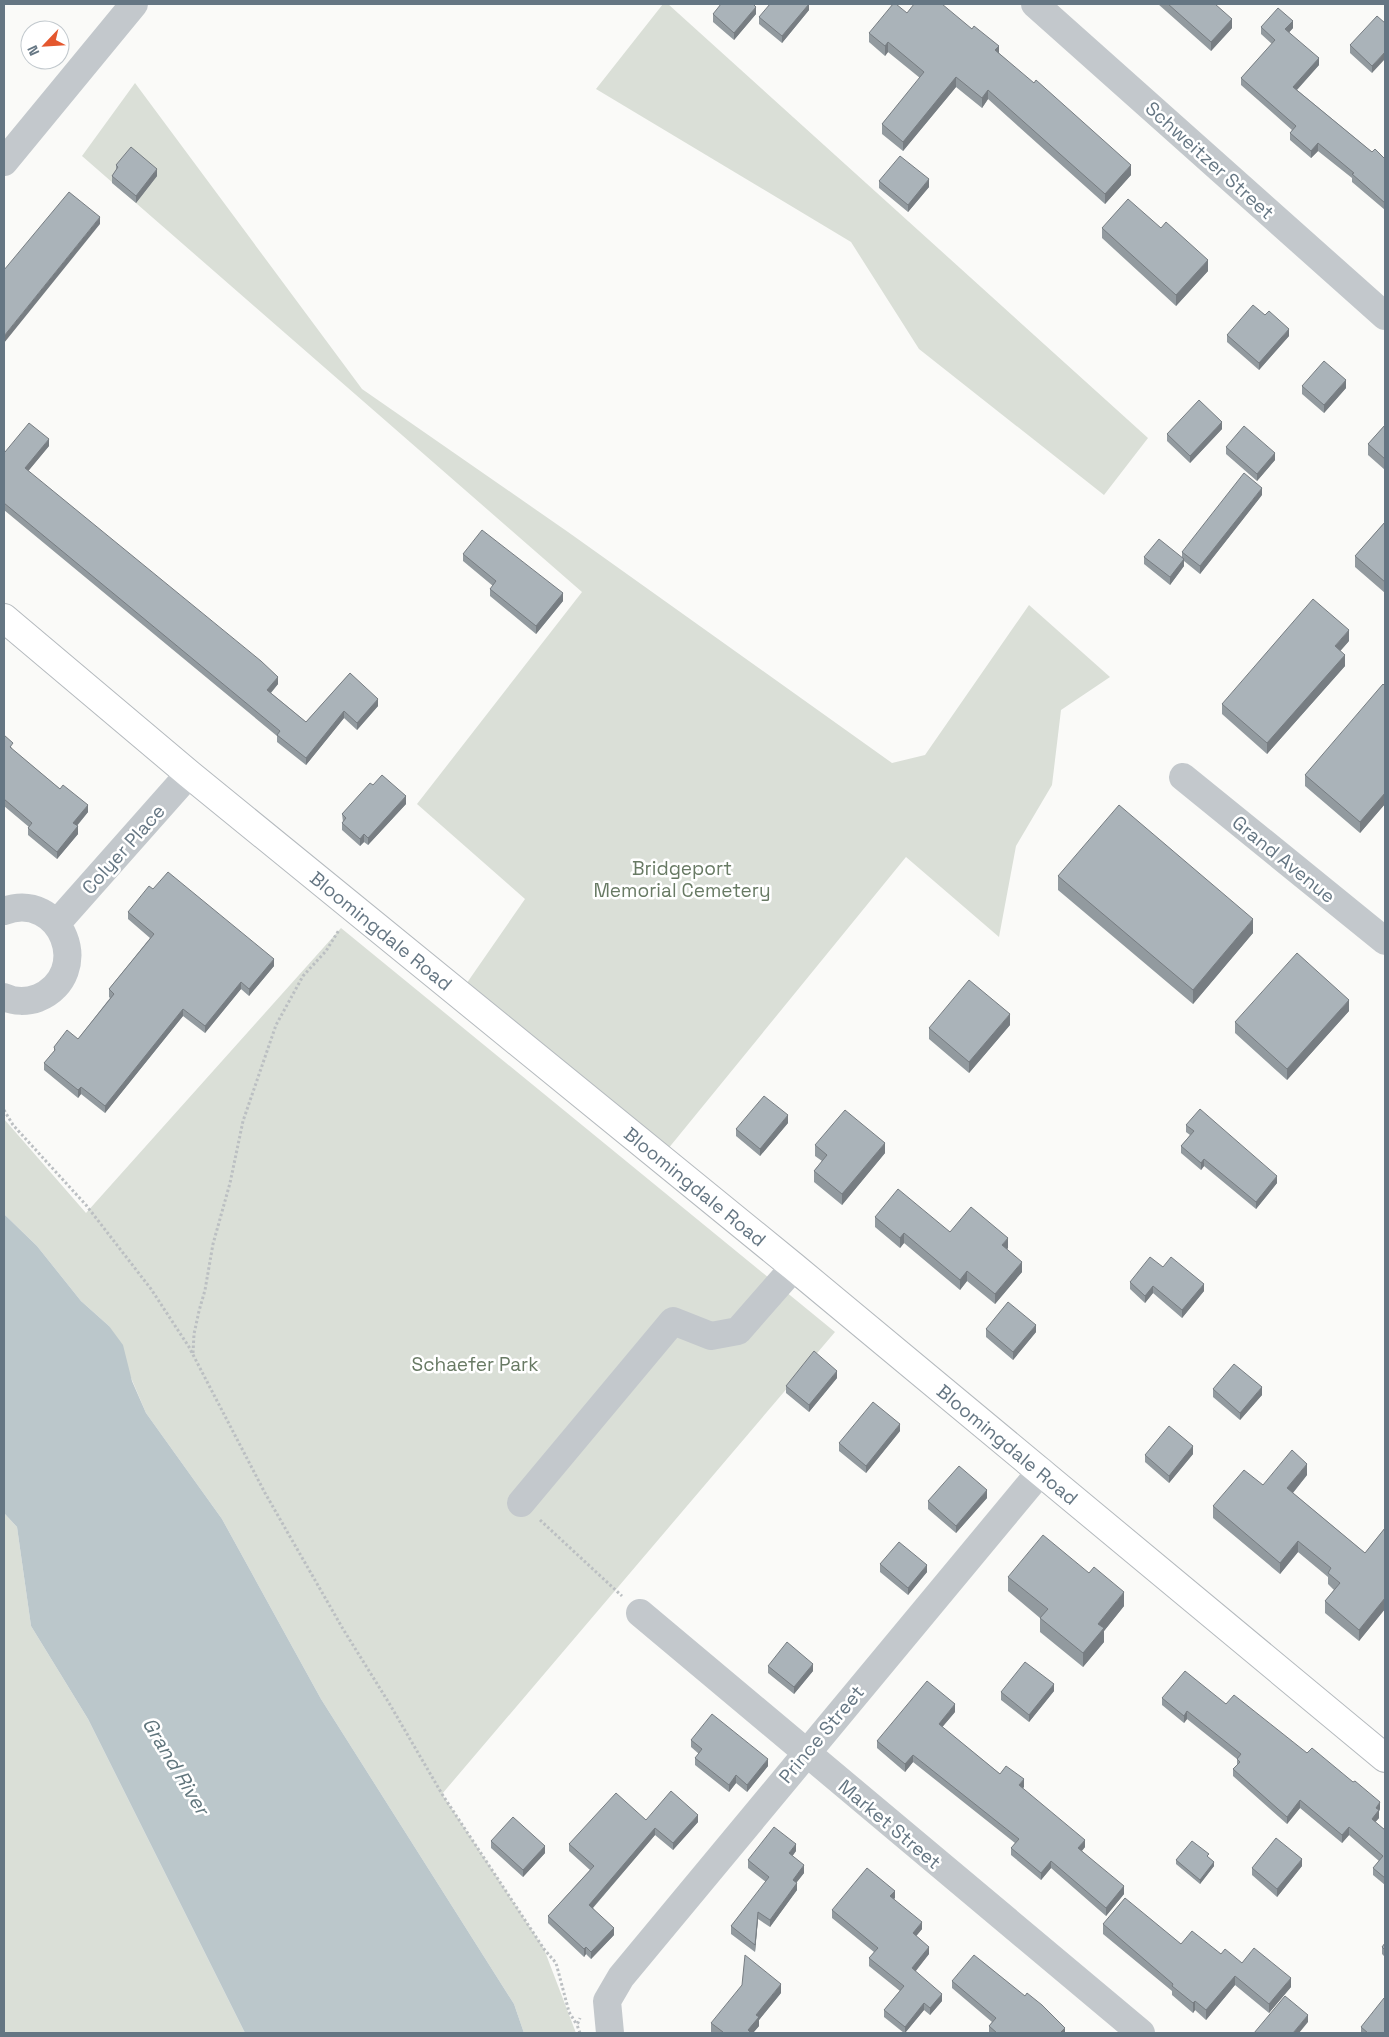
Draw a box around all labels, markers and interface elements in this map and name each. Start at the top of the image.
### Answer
north arrow [20,20,70,70]
text: N [23,42,43,59]
street label: Schweitzer Street [1140,96,1279,225]
street label: Colyer Place [76,799,170,900]
street label: Grand Avenue [1227,810,1340,909]
park label: Bridgeport Memorial Cemetery [593,856,771,903]
street label: Bloomingdale Road [305,866,457,996]
street label: Bloomingdale Road [619,1122,771,1252]
park label: Schaefer Park [412,1352,538,1377]
street label: Bloomingdale Road [931,1379,1083,1511]
street label: Prince Street [773,1680,870,1788]
water label: Grand River [137,1712,217,1822]
street label: Market Street [833,1774,946,1875]

